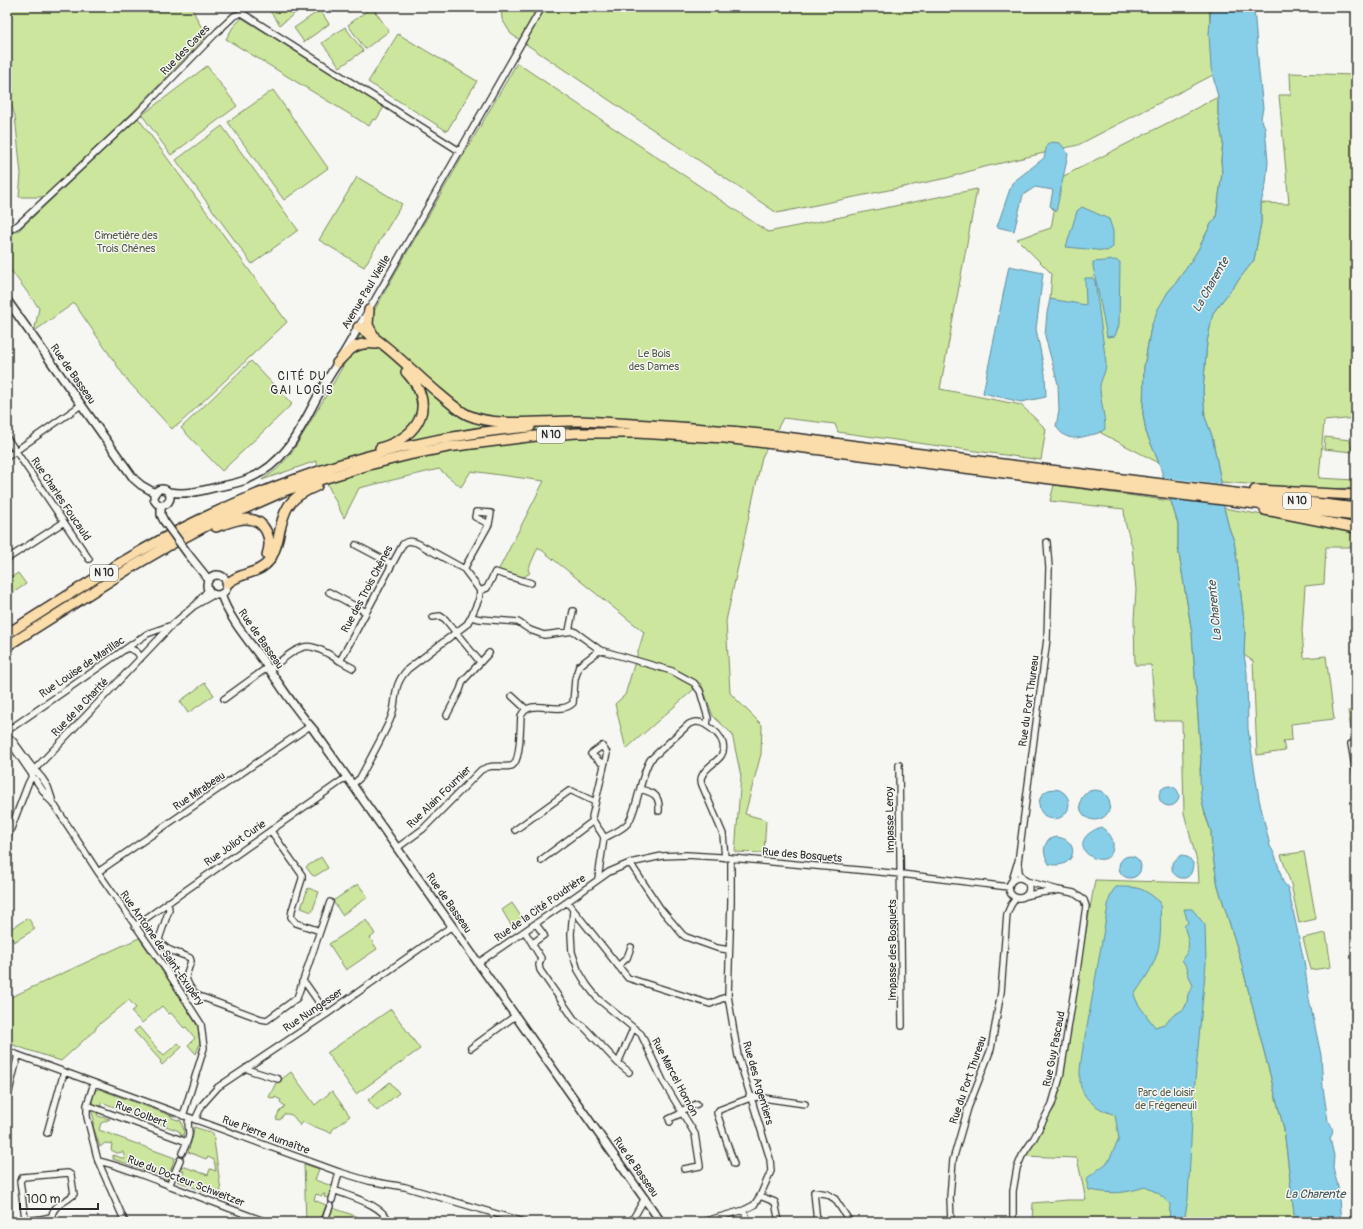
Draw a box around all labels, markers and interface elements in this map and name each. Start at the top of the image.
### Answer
street label: Rue des Caves [158,22,212,78]
park label: Cimetière des Trois Chênes [94,229,158,255]
street label: Avenue Paul Vieille [339,252,393,331]
water label: La Charente [1189,254,1233,315]
street label: Rue de Basseau [48,342,98,406]
park label: Le Bois des Dames [629,347,679,373]
district label: CITÉ DU GAI LOGIS [270,368,334,398]
road number: N 10 [537,427,565,443]
street label: Rue Charles Foucauld [28,455,94,543]
road number: N 10 [1283,493,1311,509]
street label: Rue des Trois Chênes [338,543,396,635]
road number: N 10 [90,565,118,581]
water label: La Charente [1205,579,1225,642]
street label: Rue de Basseau [236,607,286,671]
street label: Rue Louise de Marillac [37,633,128,700]
street label: Rue du Port Thureau [1016,654,1042,748]
street label: Rue de la Charité [49,675,111,739]
street label: Rue Alain Fournier [404,763,474,831]
street label: Rue Mirabeau [171,769,227,813]
street label: Impasse Leroy [883,786,897,853]
street label: Rue Joliot Curie [202,817,269,869]
street label: Rue des Bosquets [761,845,843,865]
street label: Rue de Basseau [424,871,474,935]
street label: Rue de la Cité Poudrière [492,871,589,944]
street label: Rue Antoine de Saint-Exupéry [117,888,207,1008]
street label: Impasse des Bosquets [886,899,899,1001]
street label: Rue Nungesser [281,985,345,1035]
street label: Rue Guy Pascaud [1040,1010,1068,1088]
street label: Rue du Port Thureau [947,1034,989,1126]
street label: Rue Marcel Homon [649,1036,701,1118]
street label: Rue des Argentiers [740,1040,776,1126]
park label: Parc de loisir de Frégeneuil [1135,1086,1197,1112]
street label: Rue Colbert [113,1098,169,1130]
street label: Rue Pierre Aumaître [220,1113,312,1157]
street label: Rue de Basseau [611,1135,661,1199]
street label: Rue du Docteur Schweitzer [126,1153,247,1209]
scale bar [20,1185,98,1211]
water label: La Charente [1285,1187,1346,1202]
text: 100 m [26,1192,61,1207]

